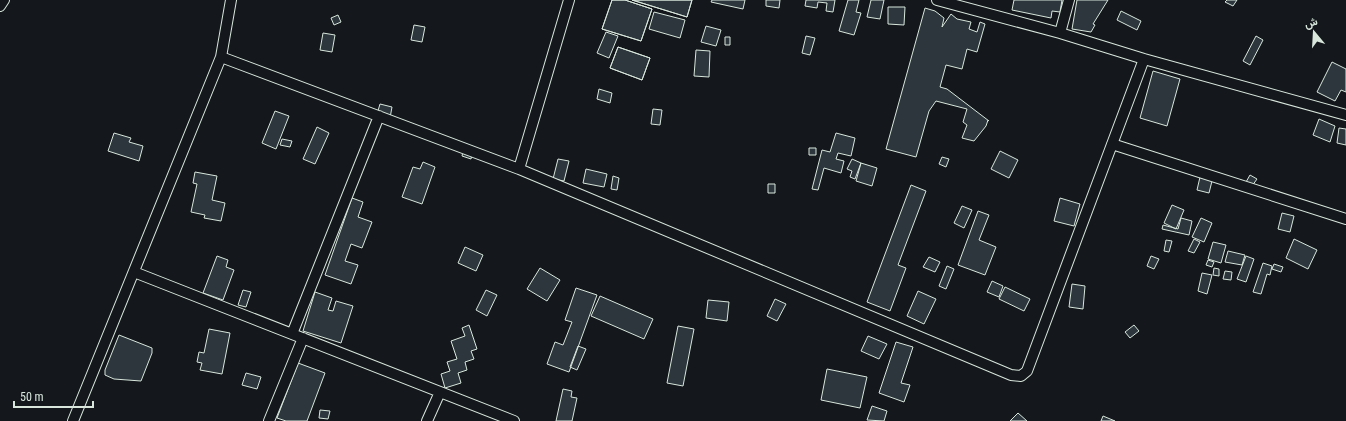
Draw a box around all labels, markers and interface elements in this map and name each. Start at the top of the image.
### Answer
north arrow [1294,12,1334,52]
text: ش [1303,15,1319,31]
scale bar [14,383,93,409]
text: 50 m [20,390,44,404]

